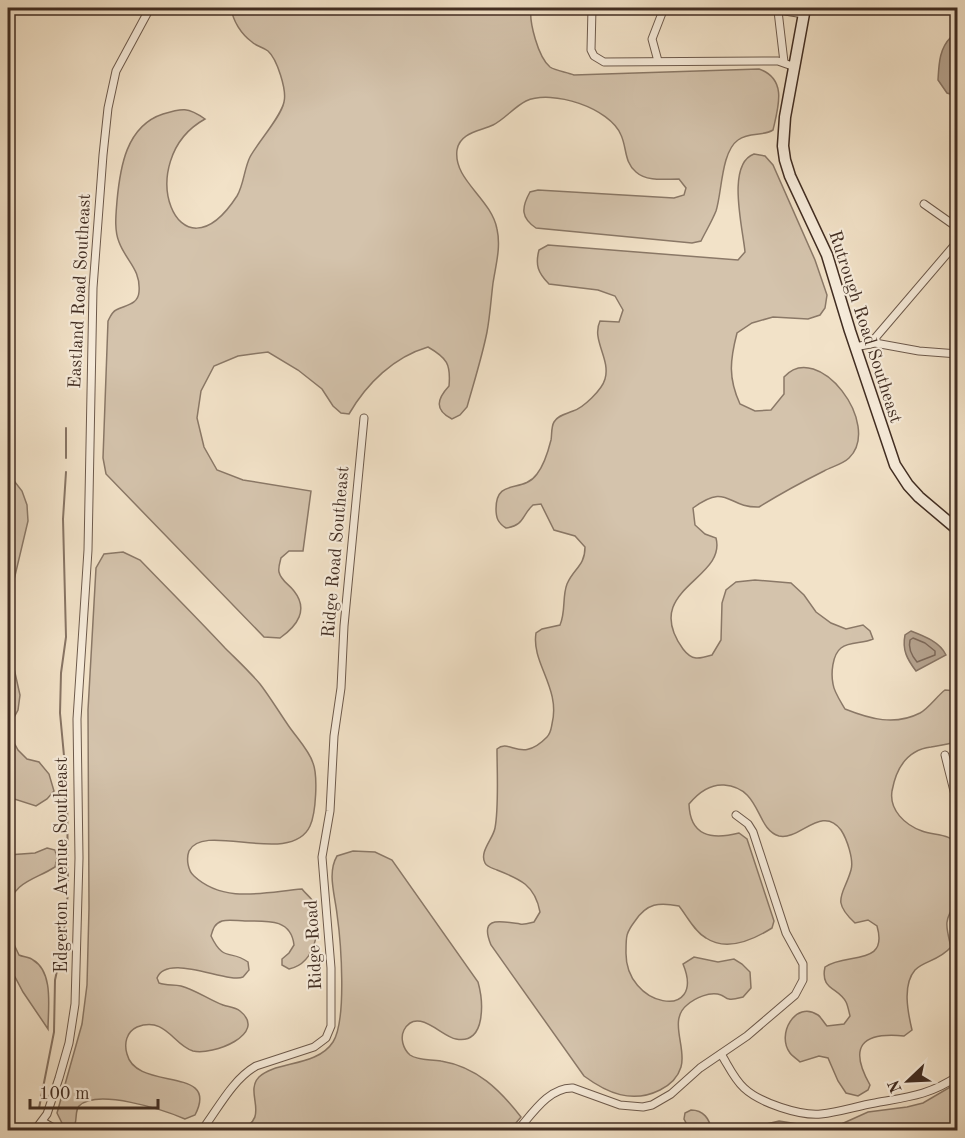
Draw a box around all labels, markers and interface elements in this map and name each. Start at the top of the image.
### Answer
street label: Eastland Road Southeast [66,193,94,389]
street label: Rutrough Road Southeast [825,228,905,426]
street label: Ridge Road Southeast [320,465,352,639]
street label: Edgerton Avenue Southeast [53,757,71,973]
street label: Ridge Road [303,899,325,991]
north arrow [878,1051,938,1111]
scale bar [30,1072,158,1110]
text: N [886,1077,906,1095]
text: 100 m [39,1085,90,1103]

